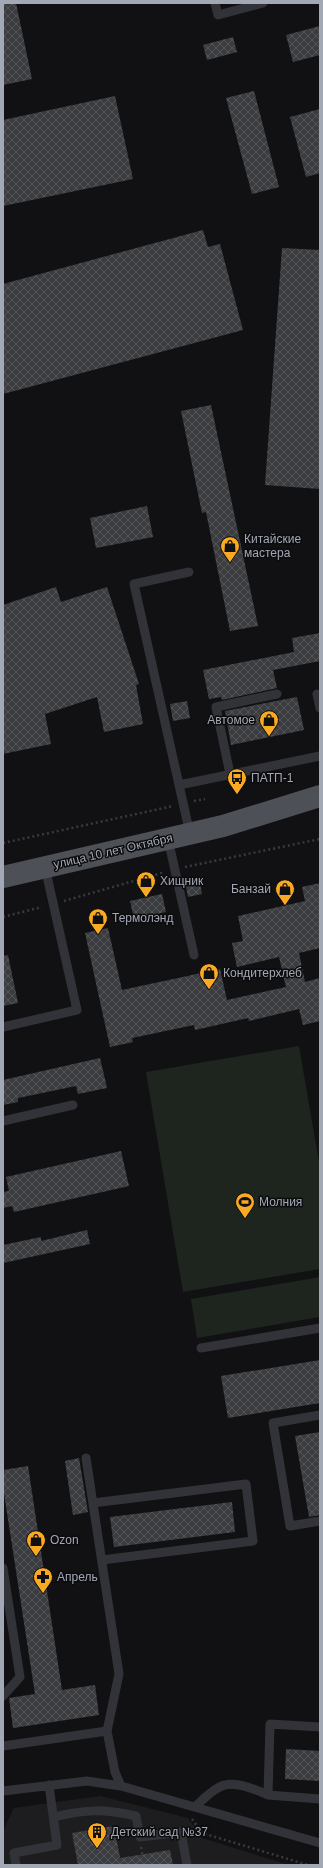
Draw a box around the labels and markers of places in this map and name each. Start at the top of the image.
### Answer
place label: Китайские мастера [244,532,301,560]
shop icon: Китайские мастера [219,535,241,563]
shop icon: Автомое [258,709,280,737]
place label: Автомое [207,713,255,727]
bus stop icon: ПАТП-1 [226,767,248,795]
place label: ПАТП-1 [251,771,294,785]
shop icon: Хищник [135,870,157,898]
place label: Хищник [160,874,204,888]
shop icon: Банзай [274,878,296,906]
place label: Банзай [231,882,271,896]
shop icon: Термолэнд [87,907,109,935]
place label: Термолэнд [112,911,173,925]
shop icon: Кондитерхлеб [198,962,220,990]
place label: Кондитерхлеб [223,966,302,980]
sports icon: Молния [234,1191,256,1219]
place label: Молния [259,1195,302,1209]
shop icon: Ozon [25,1529,47,1557]
place label: Ozon [50,1533,79,1547]
pharmacy icon: Апрель [32,1566,54,1594]
place label: Апрель [57,1570,98,1584]
building icon: Детский сад №37 [86,1821,108,1849]
place label: Детский сад №37 [111,1825,208,1839]

